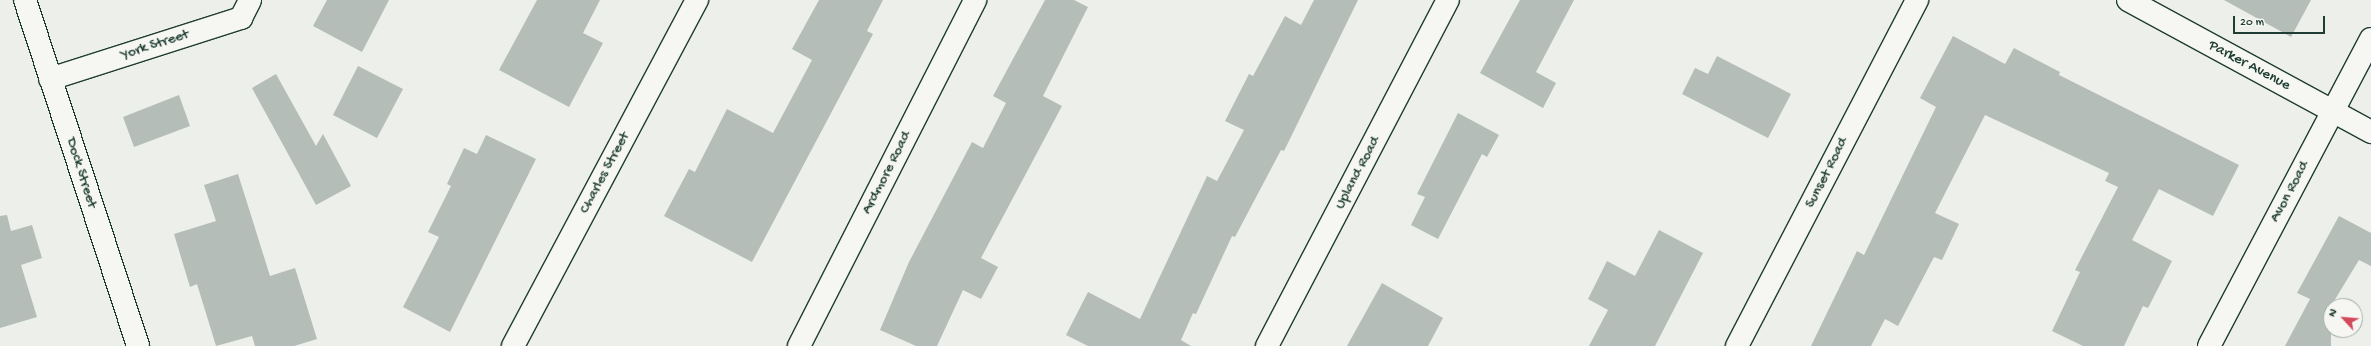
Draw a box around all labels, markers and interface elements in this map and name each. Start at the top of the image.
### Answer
scale bar [2235,8,2327,34]
text: 20 m [2240,16,2264,30]
street label: York Street [119,26,191,64]
street label: Parker Avenue [2205,37,2293,95]
street label: Ardmore Road [858,128,916,218]
street label: Charles Street [576,129,634,217]
street label: Upland Road [1331,134,1385,212]
street label: Sunset Road [1802,135,1852,211]
street label: Dock Street [61,136,101,210]
street label: Avon Road [2266,158,2314,226]
north arrow [2323,298,2363,338]
text: N [2326,307,2340,319]

